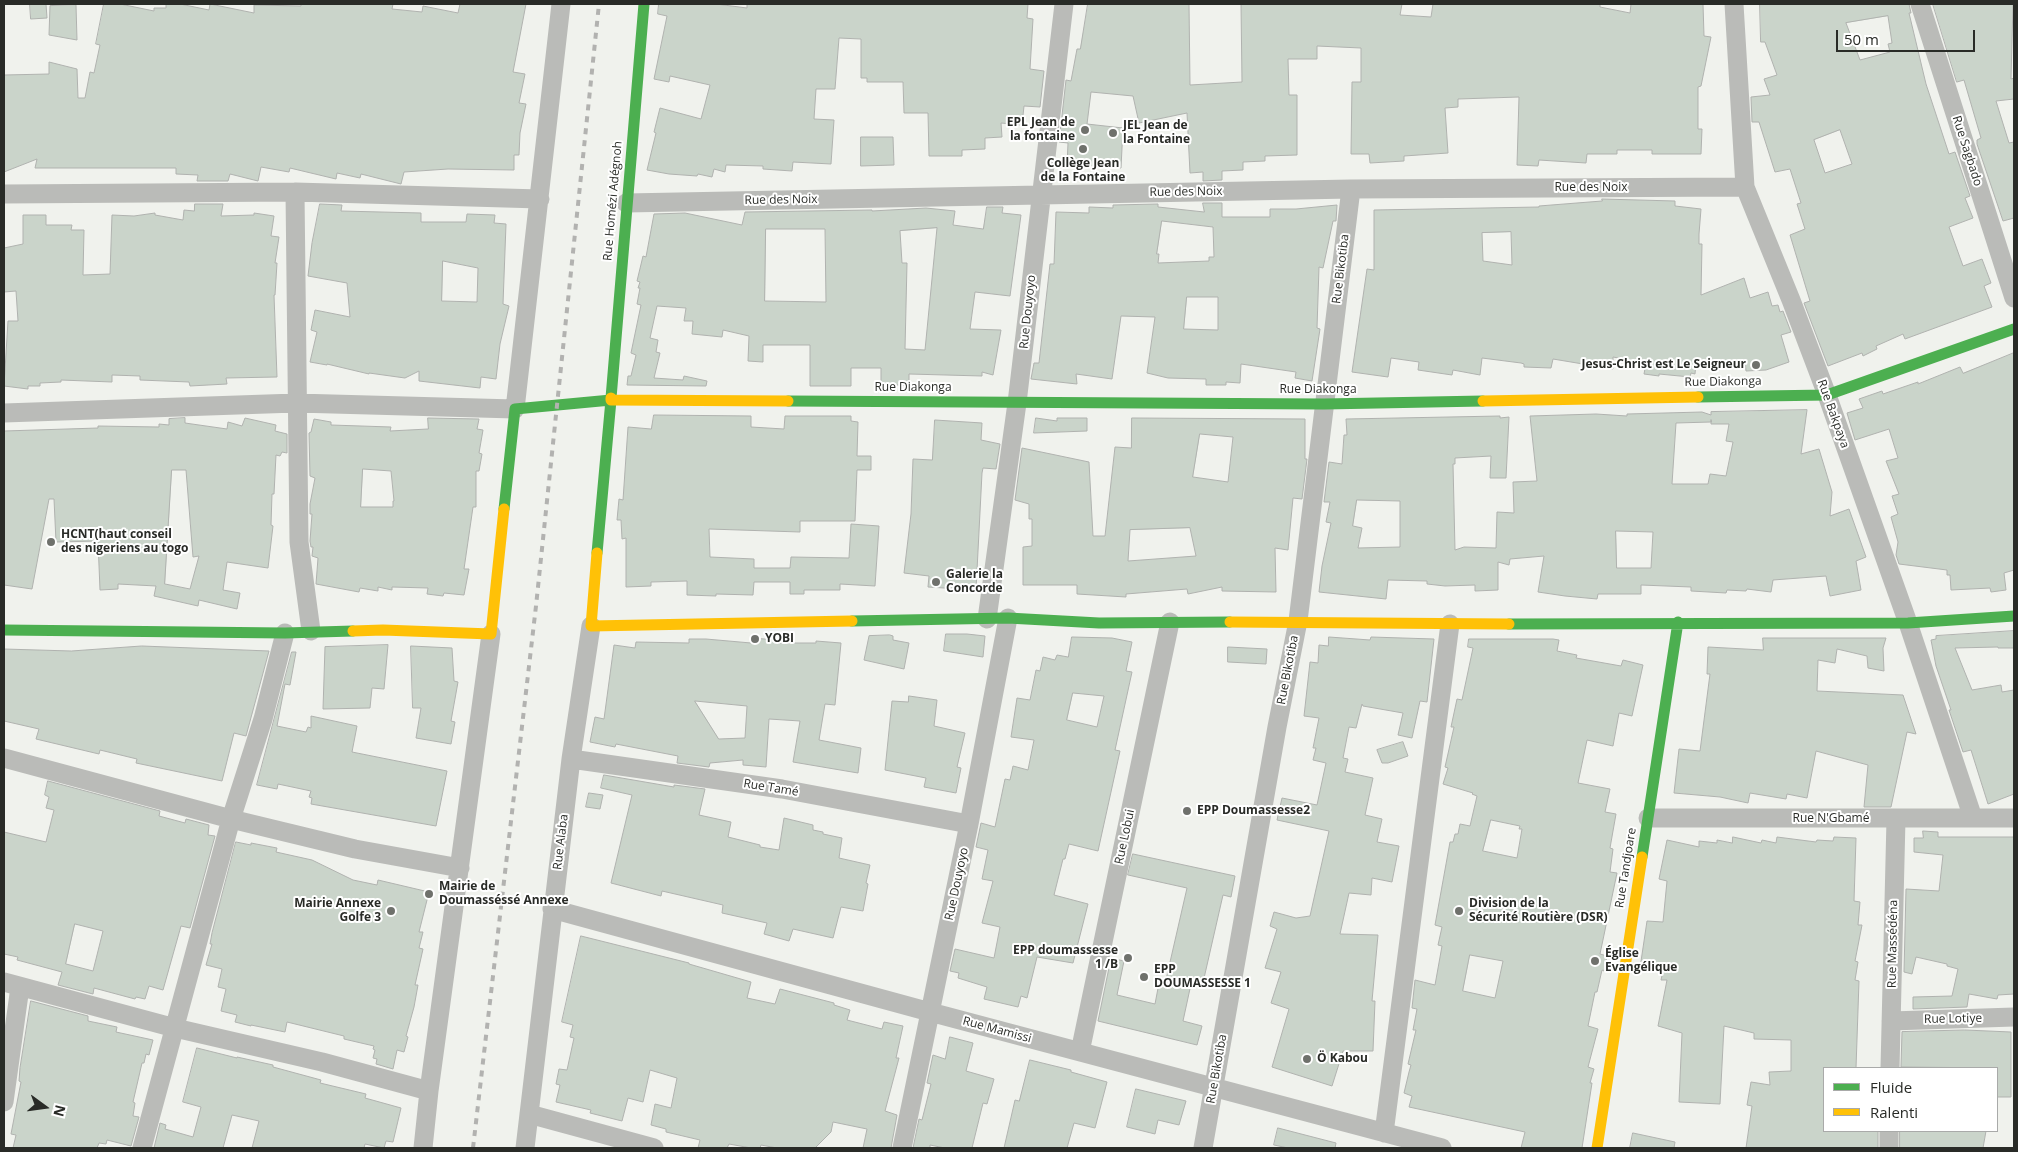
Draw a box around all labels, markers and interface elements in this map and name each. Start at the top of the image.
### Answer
scale bar [1838,20,1977,52]
text: 50 m [1844,29,1879,49]
street label: Rue Sagbado [1949,114,1985,188]
place label: EPL Jean de la fontaine [1007,116,1075,144]
place label: JEL Jean de la Fontaine [1123,119,1190,147]
marker: EPL Jean de la fontaine [1079,124,1091,136]
marker: JEL Jean de la Fontaine [1107,127,1119,139]
street label: Rue Homézi Adégnoh [601,140,625,262]
marker: Collège Jean de la Fontaine [1077,143,1089,155]
place label: Collège Jean de la Fontaine [1041,157,1125,185]
street label: Rue des Noix [1554,181,1628,195]
street label: Rue des Noix [1149,184,1223,200]
street label: Rue des Noix [744,192,818,208]
street label: Rue Bikotiba [1330,233,1352,305]
street label: Rue Douyoyo [1017,274,1039,350]
place label: Jesus-Christ est Le Seigneur [1582,358,1746,372]
marker: Jesus-Christ est Le Seigneur [1750,359,1762,371]
street label: Rue Diakonga [1684,374,1762,390]
street label: Rue Bakpaya [1814,378,1852,450]
street label: Rue Diakonga [874,381,952,395]
street label: Rue Diakonga [1279,383,1357,397]
place label: HCNT(haut conseil des nigeriens au togo [61,528,188,556]
marker: HCNT(haut conseil des nigeriens au togo [45,536,57,548]
place label: Galerie la Concorde [946,568,1003,596]
marker: Galerie la Concorde [930,576,942,588]
place label: YOBI [765,632,794,646]
marker: YOBI [749,633,761,645]
street label: Rue Bikotiba [1274,634,1302,706]
street label: Rue Tamé [742,777,800,799]
place label: EPP Doumassesse2 [1197,804,1310,818]
marker: EPP Doumassesse2 [1181,805,1193,817]
street label: Rue Lobui [1112,808,1138,866]
street label: Rue N'Gbamé [1793,812,1869,826]
street label: Rue Alaba [550,813,572,871]
street label: Rue Tandjoare [1613,827,1639,909]
street label: Rue Douyoyo [942,846,972,922]
place label: Mairie de Doumasséssé Annexe [439,880,569,908]
marker: Mairie de Doumasséssé Annexe [423,888,435,900]
place label: Mairie Annexe Golfe 3 [294,897,381,925]
place label: Division de la Sécurité Routière (DSR) [1469,897,1608,925]
street label: Rue Massédéna [1885,900,1901,988]
marker: Mairie Annexe Golfe 3 [385,905,397,917]
marker: Division de la Sécurité Routière (DSR) [1453,905,1465,917]
place label: EPP doumassesse 1 /B [1013,944,1118,972]
place label: Église Evangélique [1605,947,1677,975]
marker: EPP doumassesse 1 /B [1122,952,1134,964]
marker: Église Evangélique [1589,955,1601,967]
place label: EPP DOUMASSESSE 1 [1154,963,1251,991]
marker: EPP DOUMASSESSE 1 [1138,971,1150,983]
street label: Rue Lotiye [1924,1011,1982,1027]
street label: Rue Mamissi [961,1014,1033,1046]
street label: Rue Bikotiba [1204,1033,1230,1105]
place label: Ö Kabou [1317,1052,1368,1066]
marker: Ö Kabou [1301,1053,1313,1065]
legend [1823,1067,1998,1132]
text: Fluide [1870,1077,1912,1097]
north arrow [20,1082,70,1132]
text: Ralenti [1870,1102,1918,1122]
text: N [49,1103,71,1119]

